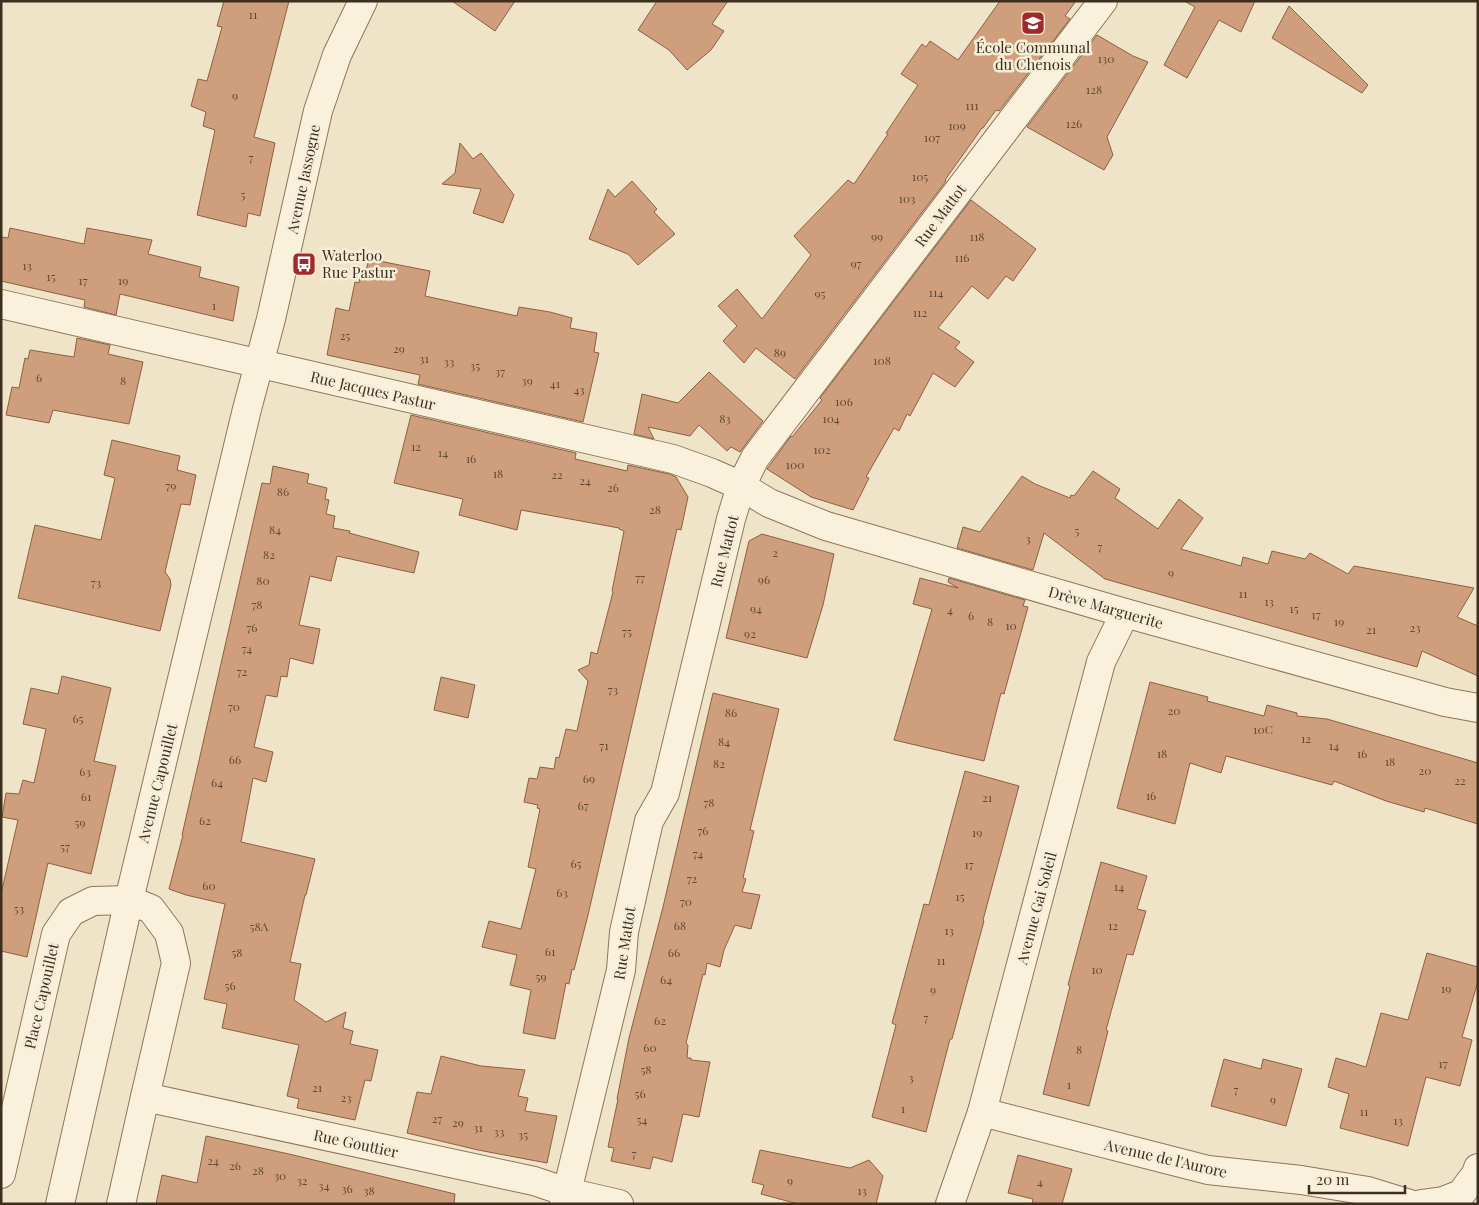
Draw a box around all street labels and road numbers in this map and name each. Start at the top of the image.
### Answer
street label: Avenue Jassogne [281,122,324,237]
street label: Rue Mattot [910,179,971,250]
street label: Rue Jacques Pastur [308,366,438,414]
street label: Rue Mattot [705,512,743,589]
street label: Drève Marguerite [1046,581,1166,633]
street label: Avenue Capouillet [132,721,182,846]
street label: Avenue Gai Soleil [1011,849,1061,968]
street label: Rue Mattot [608,904,640,981]
street label: Place Capouillet [19,940,63,1051]
street label: Rue Gouttier [312,1124,400,1162]
street label: Avenue de l'Aurore [1102,1134,1229,1182]

